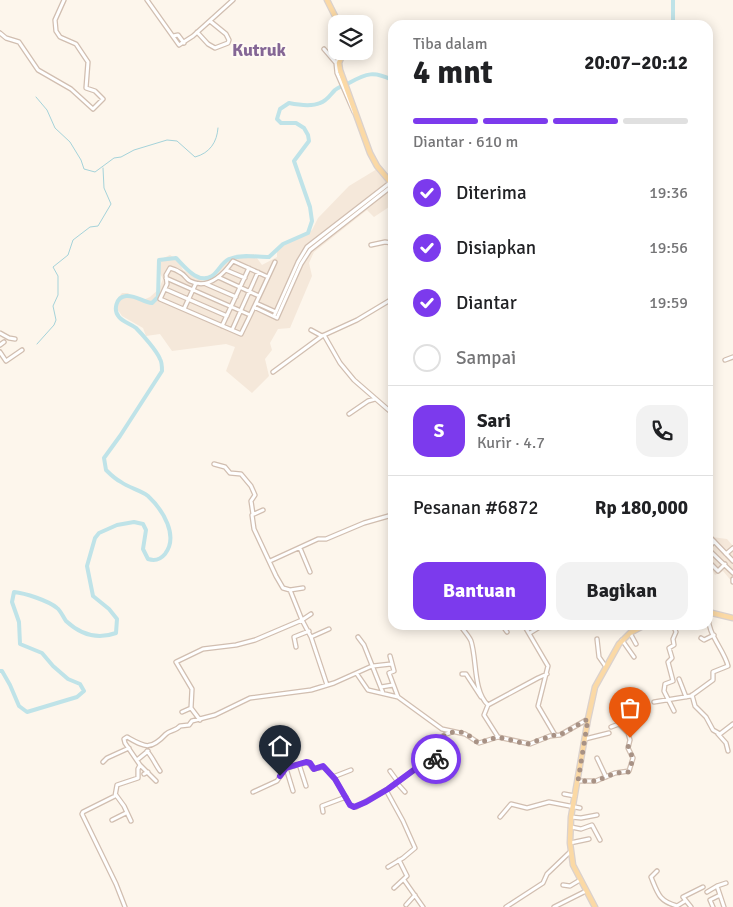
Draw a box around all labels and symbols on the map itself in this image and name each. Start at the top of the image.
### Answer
district label: Kutruk [232,39,287,61]
pin [609,687,651,738]
pin [259,725,301,776]
courier [411,734,461,784]

